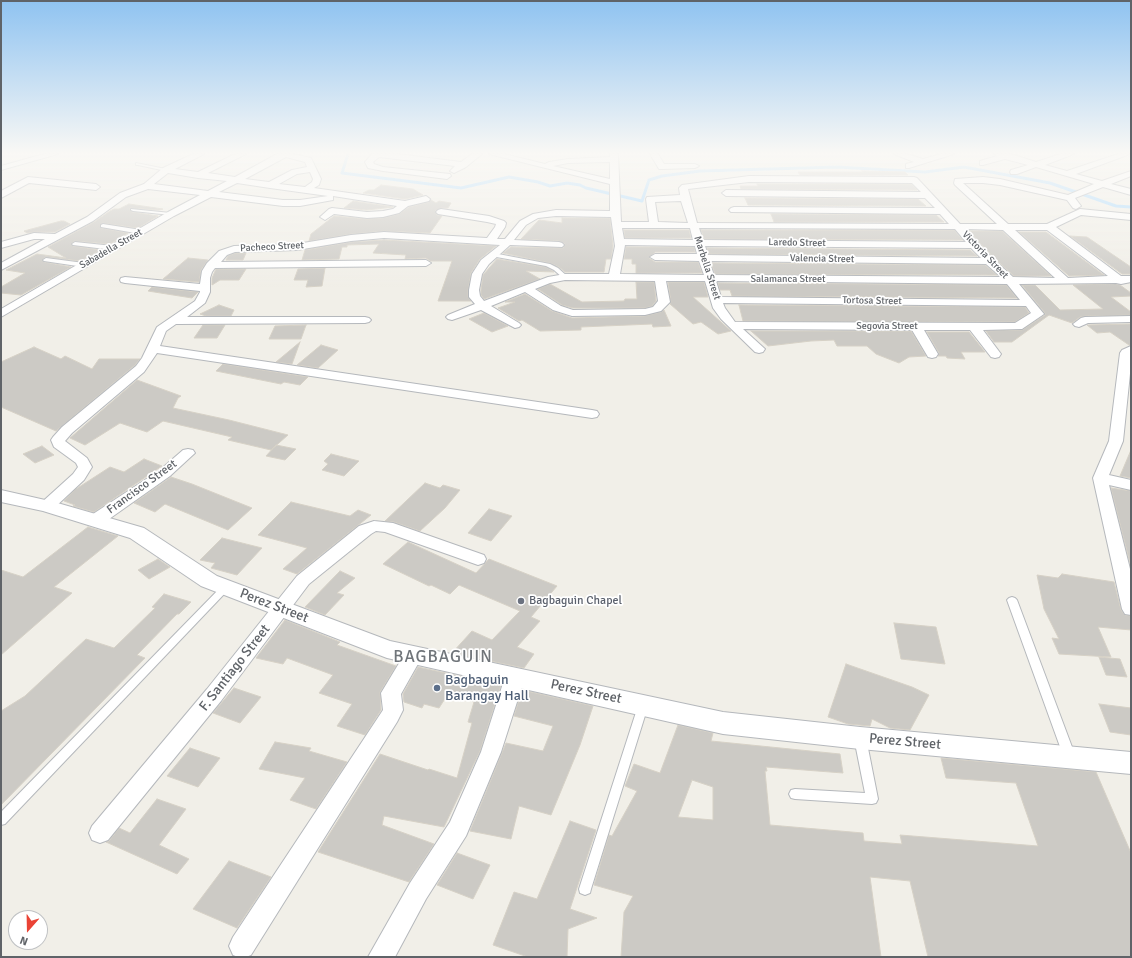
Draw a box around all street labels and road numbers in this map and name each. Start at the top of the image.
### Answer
street label: Sabadella Street [78,226,144,272]
street label: Victoria Street [959,229,1011,281]
street label: Marbella Street [691,235,723,301]
street label: Laredo Street [768,236,826,250]
street label: Pacheco Street [240,239,304,255]
street label: Valencia Street [790,252,854,266]
street label: Salamanca Street [750,273,826,285]
street label: Tortosa Street [842,294,902,308]
street label: Segovia Street [856,320,918,332]
street label: Francisco Street [104,457,180,517]
street label: Perez Street [237,585,311,627]
street label: F. Santiago Street [196,621,274,715]
street label: Perez Street [549,676,623,708]
street label: Perez Street [868,730,942,754]

